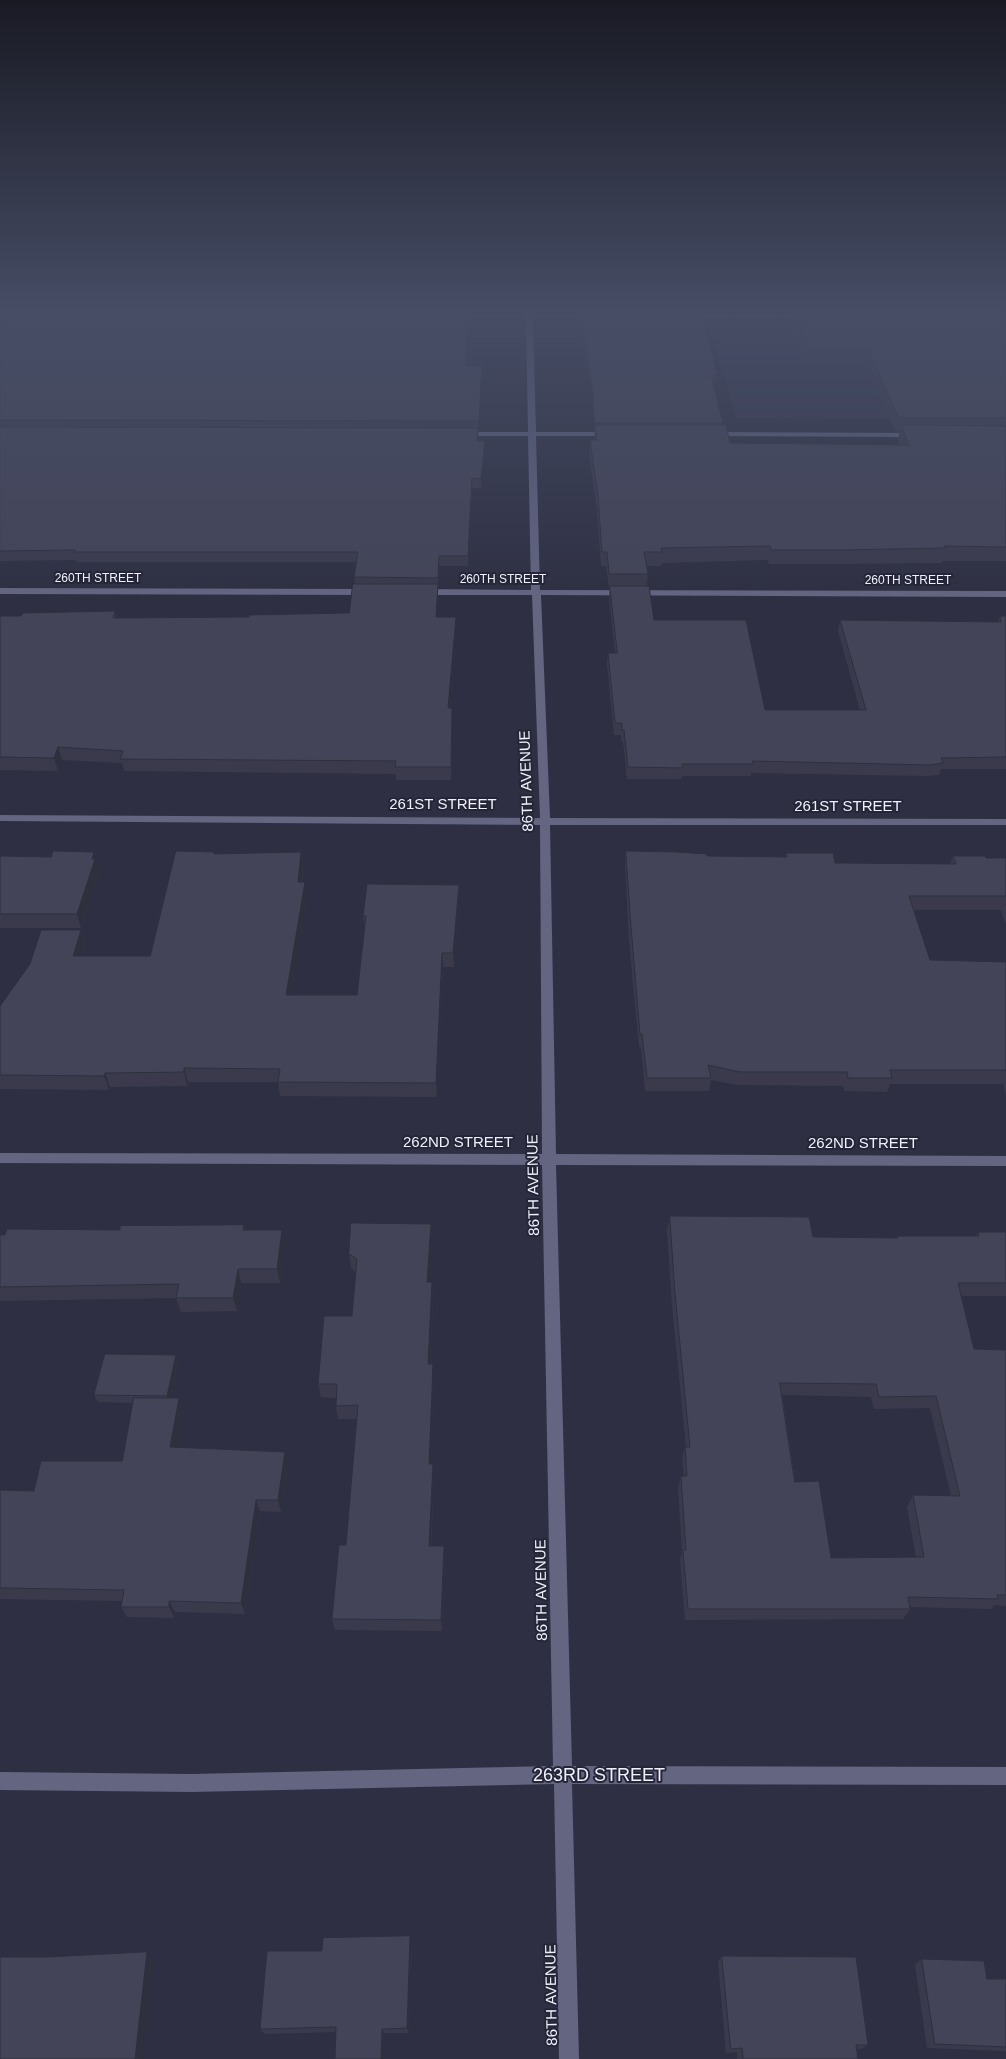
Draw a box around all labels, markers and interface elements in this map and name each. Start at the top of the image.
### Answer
street label: 260TH STREET [55,572,141,586]
street label: 260TH STREET [460,573,546,587]
street label: 260TH STREET [865,574,951,588]
street label: 86TH AVENUE [516,730,538,832]
street label: 261ST STREET [389,796,497,814]
street label: 261ST STREET [794,798,902,816]
street label: 262ND STREET [403,1134,513,1152]
street label: 86TH AVENUE [524,1134,544,1236]
street label: 262ND STREET [808,1135,918,1153]
street label: 86TH AVENUE [532,1539,552,1641]
street label: 263RD STREET [533,1765,665,1787]
street label: 86TH AVENUE [542,1944,562,2046]

